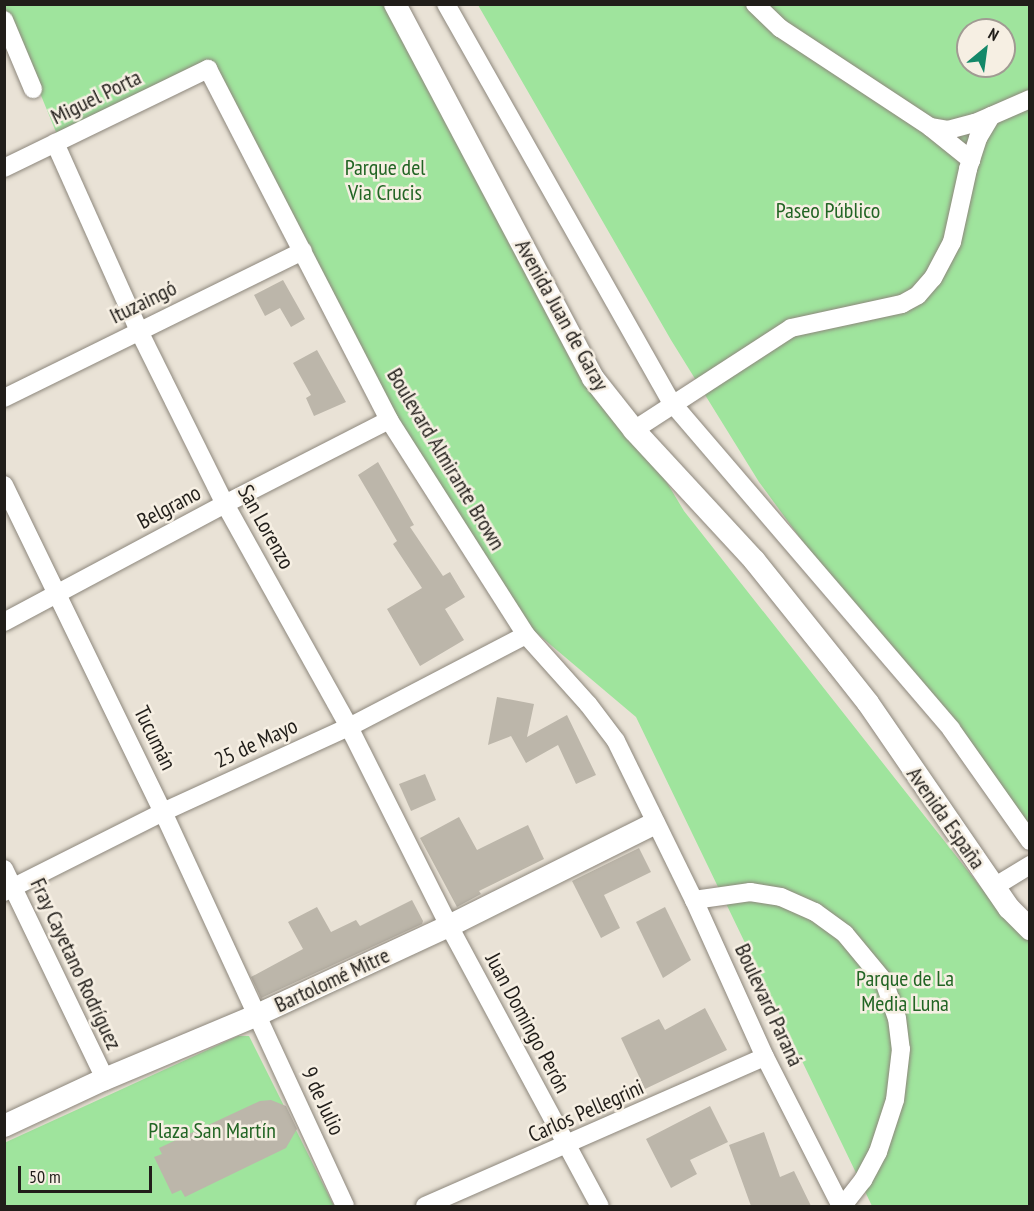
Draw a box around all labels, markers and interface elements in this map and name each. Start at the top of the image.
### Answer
north arrow [956,18,1016,78]
text: N [985,23,1002,45]
street label: Miguel Porta [47,64,145,130]
park label: Parque del Via Crucis [345,154,425,206]
park label: Paseo Público [776,198,880,224]
street label: Avenida Juan de Garay [510,235,614,395]
street label: Ituzaingó [105,275,181,329]
street label: Boulevard Almirante Brown [381,363,511,555]
street label: Belgrano [133,479,205,535]
street label: San Lorenzo [232,480,300,574]
street label: Tucumán [128,702,182,774]
street label: 25 de Mayo [210,712,302,774]
street label: Avenida España [901,762,991,874]
street label: Fray Cayetano Rodríguez [25,874,127,1054]
street label: Boulevard Paraná [729,940,809,1070]
street label: Bartolomé Mitre [270,942,394,1018]
street label: Juan Domingo Perón [480,948,576,1098]
park label: Parque de La Media Luna [856,965,954,1016]
street label: 9 de Julio [296,1063,350,1139]
street label: Carlos Pellegrini [524,1074,648,1148]
park label: Plaza San Martín [148,1118,276,1144]
scale bar [21,1154,154,1192]
text: 50 m [29,1165,61,1188]

